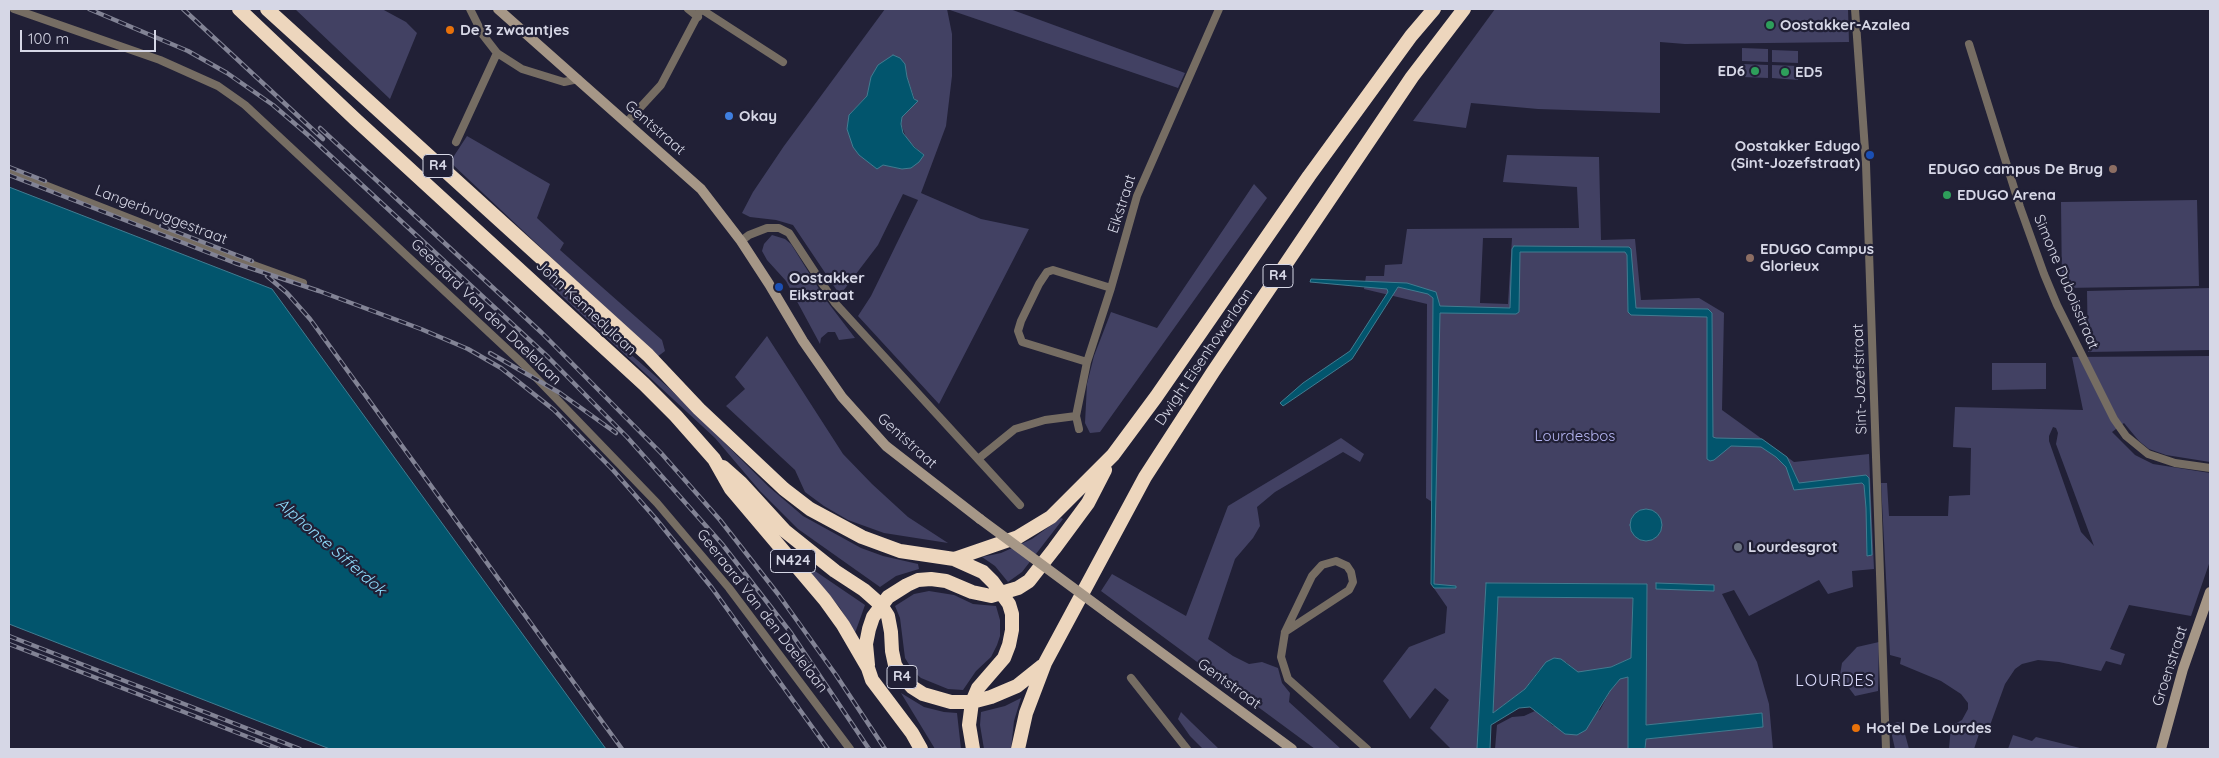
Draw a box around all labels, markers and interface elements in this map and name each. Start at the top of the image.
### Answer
place label: Oostakker-Azalea [1780,16,1910,34]
marker: Oostakker-Azalea [1764,19,1776,31]
scale bar [22,20,159,52]
place label: De 3 zwaantjes [460,21,569,39]
marker: De 3 zwaantjes [444,24,456,36]
text: 100 m [28,29,69,48]
place label: ED6 [1717,62,1745,80]
place label: ED5 [1795,63,1823,81]
marker: ED6 [1749,65,1761,77]
marker: ED5 [1779,66,1791,78]
street label: Gentstraat [621,97,689,159]
place label: Okay [739,107,777,125]
marker: Okay [723,110,735,122]
place label: Oostakker Edugo (Sint-Jozefstraat) [1731,137,1860,172]
marker: Oostakker Edugo (Sint-Jozefstraat) [1864,149,1876,161]
road number: R4 [423,154,453,178]
place label: EDUGO campus De Brug [1928,160,2103,178]
marker: EDUGO campus De Brug [2107,163,2119,175]
street label: Eikstraat [1104,172,1140,236]
street label: Langerbruggestraat [92,181,230,249]
place label: EDUGO Arena [1957,186,2056,204]
marker: EDUGO Arena [1941,189,1953,201]
street label: Simone Duboisstraat [2029,212,2103,352]
street label: Geeraard Van den Daelelaan [407,235,565,389]
place label: EDUGO Campus Glorieux [1760,240,1874,275]
marker: EDUGO Campus Glorieux [1744,252,1756,264]
street label: John Kennedylaan [532,257,640,359]
road number: R4 [1263,264,1293,288]
place label: Oostakker Eikstraat [789,269,865,304]
marker: Oostakker Eikstraat [773,281,785,293]
street label: Dwight Eisenhowerlaan [1151,285,1257,429]
street label: Sint-Jozefstraat [1849,323,1871,435]
street label: Gentstraat [873,410,941,472]
park label: Lourdesbos [1535,427,1615,445]
water label: Alphonse Sifferdok [272,494,390,600]
street label: Geeraard Van den Daelelaan [693,526,831,696]
place label: Lourdesgrot [1748,538,1838,556]
marker: Lourdesgrot [1732,541,1744,553]
road number: N424 [770,550,816,572]
street label: Groenstraat [2149,624,2191,708]
street label: Gentstraat [1194,655,1264,713]
road number: R4 [887,666,917,689]
district label: LOURDES [1794,671,1876,691]
place label: Hotel De Lourdes [1866,719,1991,737]
marker: Hotel De Lourdes [1850,722,1862,734]

